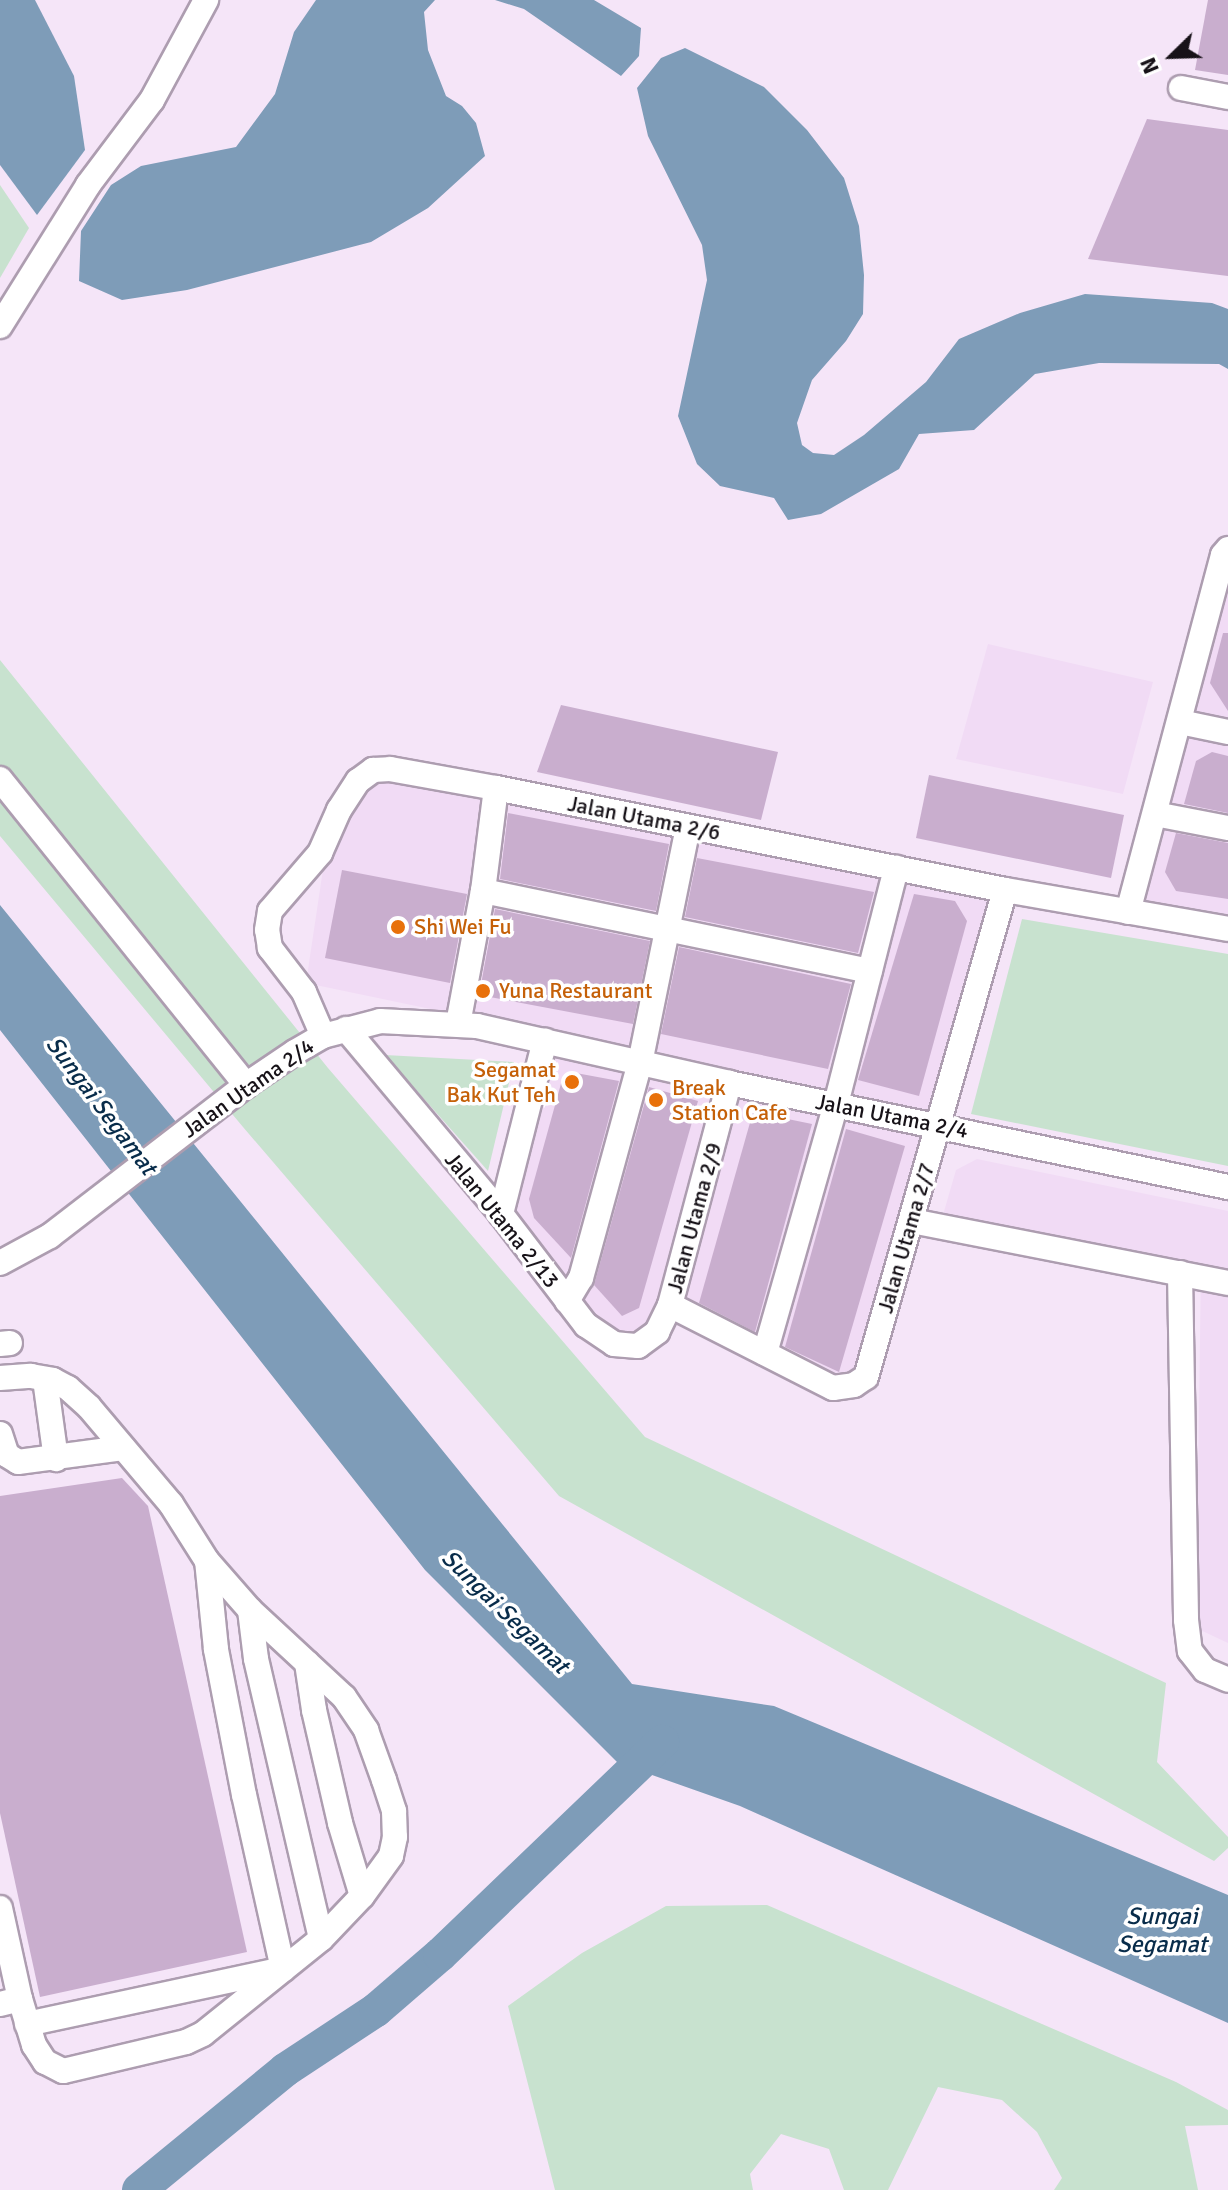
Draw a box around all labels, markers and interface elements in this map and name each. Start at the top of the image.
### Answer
north arrow [1132,16,1212,96]
text: N [1134,53,1165,78]
street label: Jalan Utama 2/6 [565,790,723,846]
place label: Shi Wei Fu [414,914,512,940]
marker: Shi Wei Fu [389,918,407,936]
place label: Yuna Restaurant [499,978,652,1004]
marker: Yuna Restaurant [474,982,492,1000]
water label: Sungai Segamat [40,1031,162,1181]
street label: Jalan Utama 2/4 [177,1033,319,1143]
place label: Segamat Bak Kut Teh [446,1056,556,1108]
marker: Segamat Bak Kut Teh [563,1073,581,1091]
place label: Break Station Cafe [672,1074,787,1126]
street label: Jalan Utama 2/4 [813,1088,971,1144]
marker: Break Station Cafe [647,1091,665,1109]
street label: Jalan Utama 2/9 [661,1140,727,1296]
street label: Jalan Utama 2/13 [439,1147,565,1293]
street label: Jalan Utama 2/7 [872,1160,940,1316]
water label: Sungai Segamat [435,1544,575,1680]
water label: Sungai Segamat [1117,1903,1207,1959]

